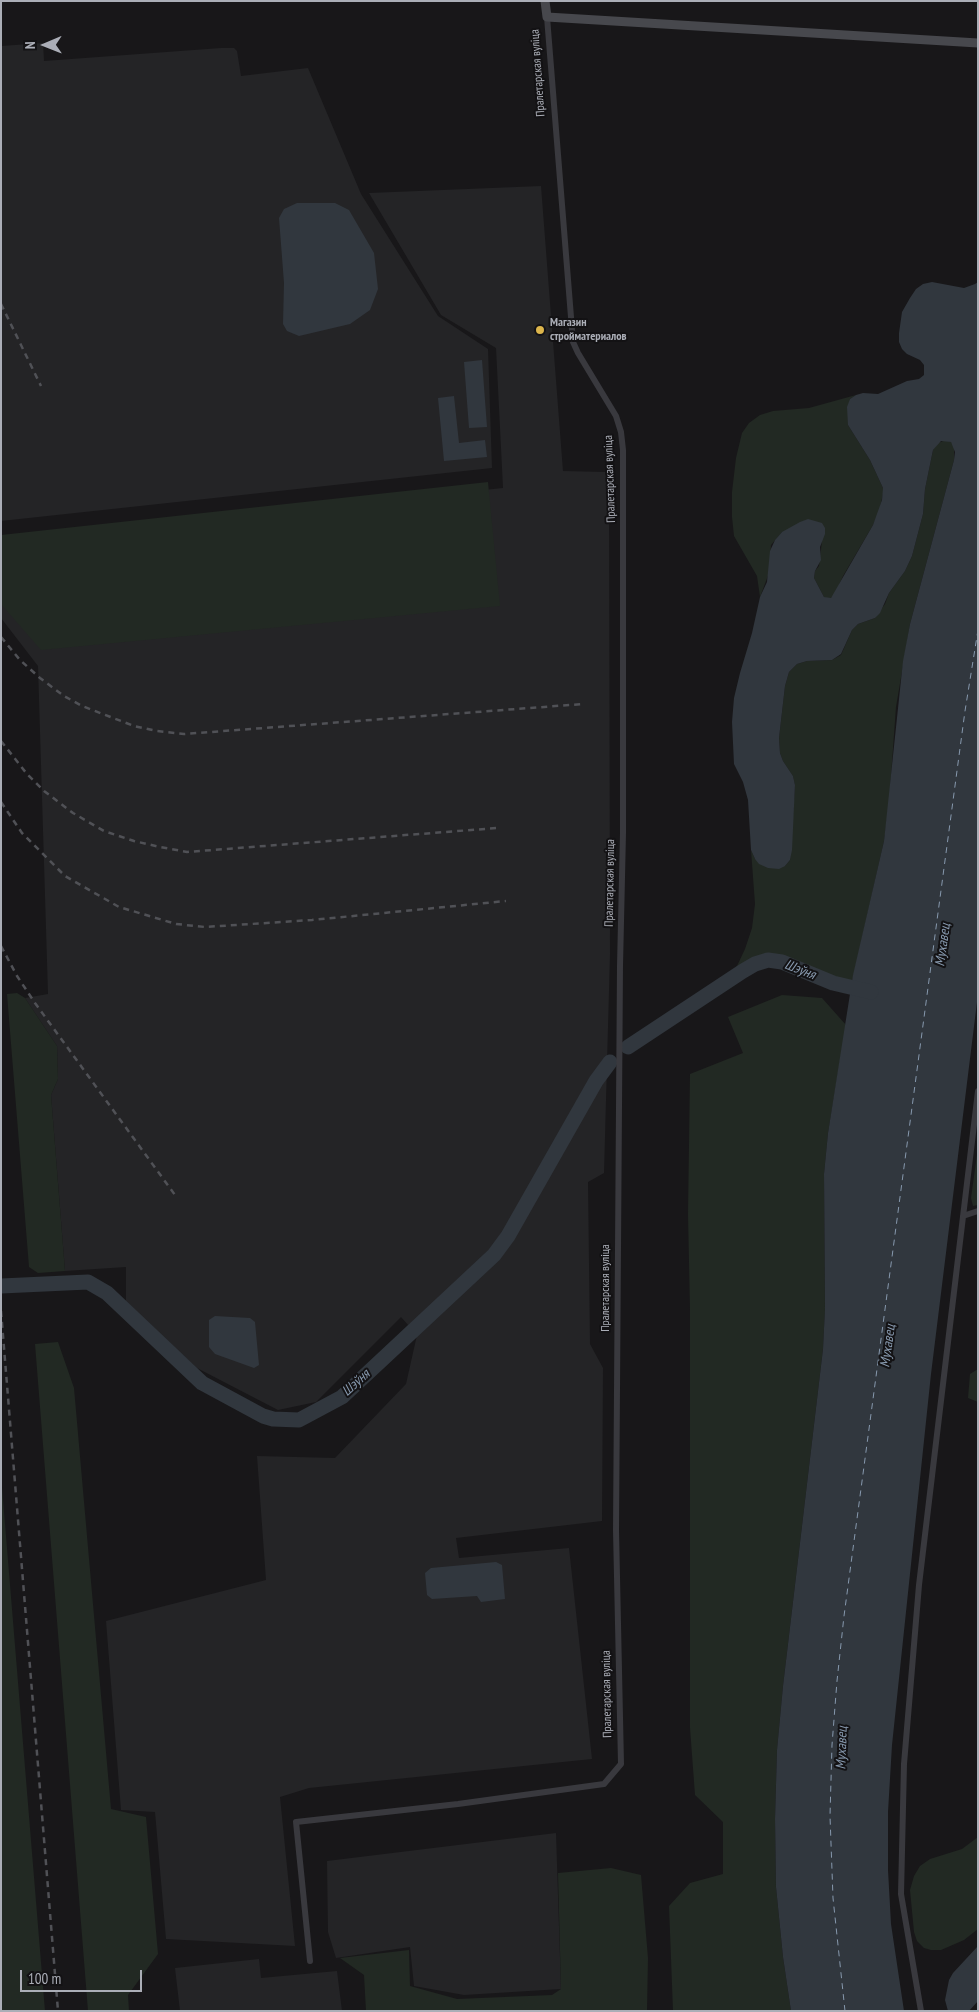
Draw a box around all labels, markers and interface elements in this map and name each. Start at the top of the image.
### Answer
north arrow [20,20,70,70]
street label: Пралетарская вуліца [528,29,548,117]
text: N [21,41,39,49]
place label: Магазин стройматериалов [550,316,627,344]
marker: Магазин стройматериалов [534,324,546,336]
street label: Пралетарская вуліца [601,435,619,523]
street label: Пралетарская вуліца [602,839,618,927]
water label: Мухавец [932,922,954,968]
water label: Шэўня [782,956,818,984]
street label: Пралетарская вуліца [599,1244,613,1332]
water label: Мухавец [877,1323,899,1369]
water label: Шэўня [339,1366,373,1400]
street label: Пралетарская вуліца [599,1650,615,1738]
water label: Мухавец [833,1726,851,1770]
scale bar [22,1960,145,1992]
text: 100 m [28,1969,61,1988]

